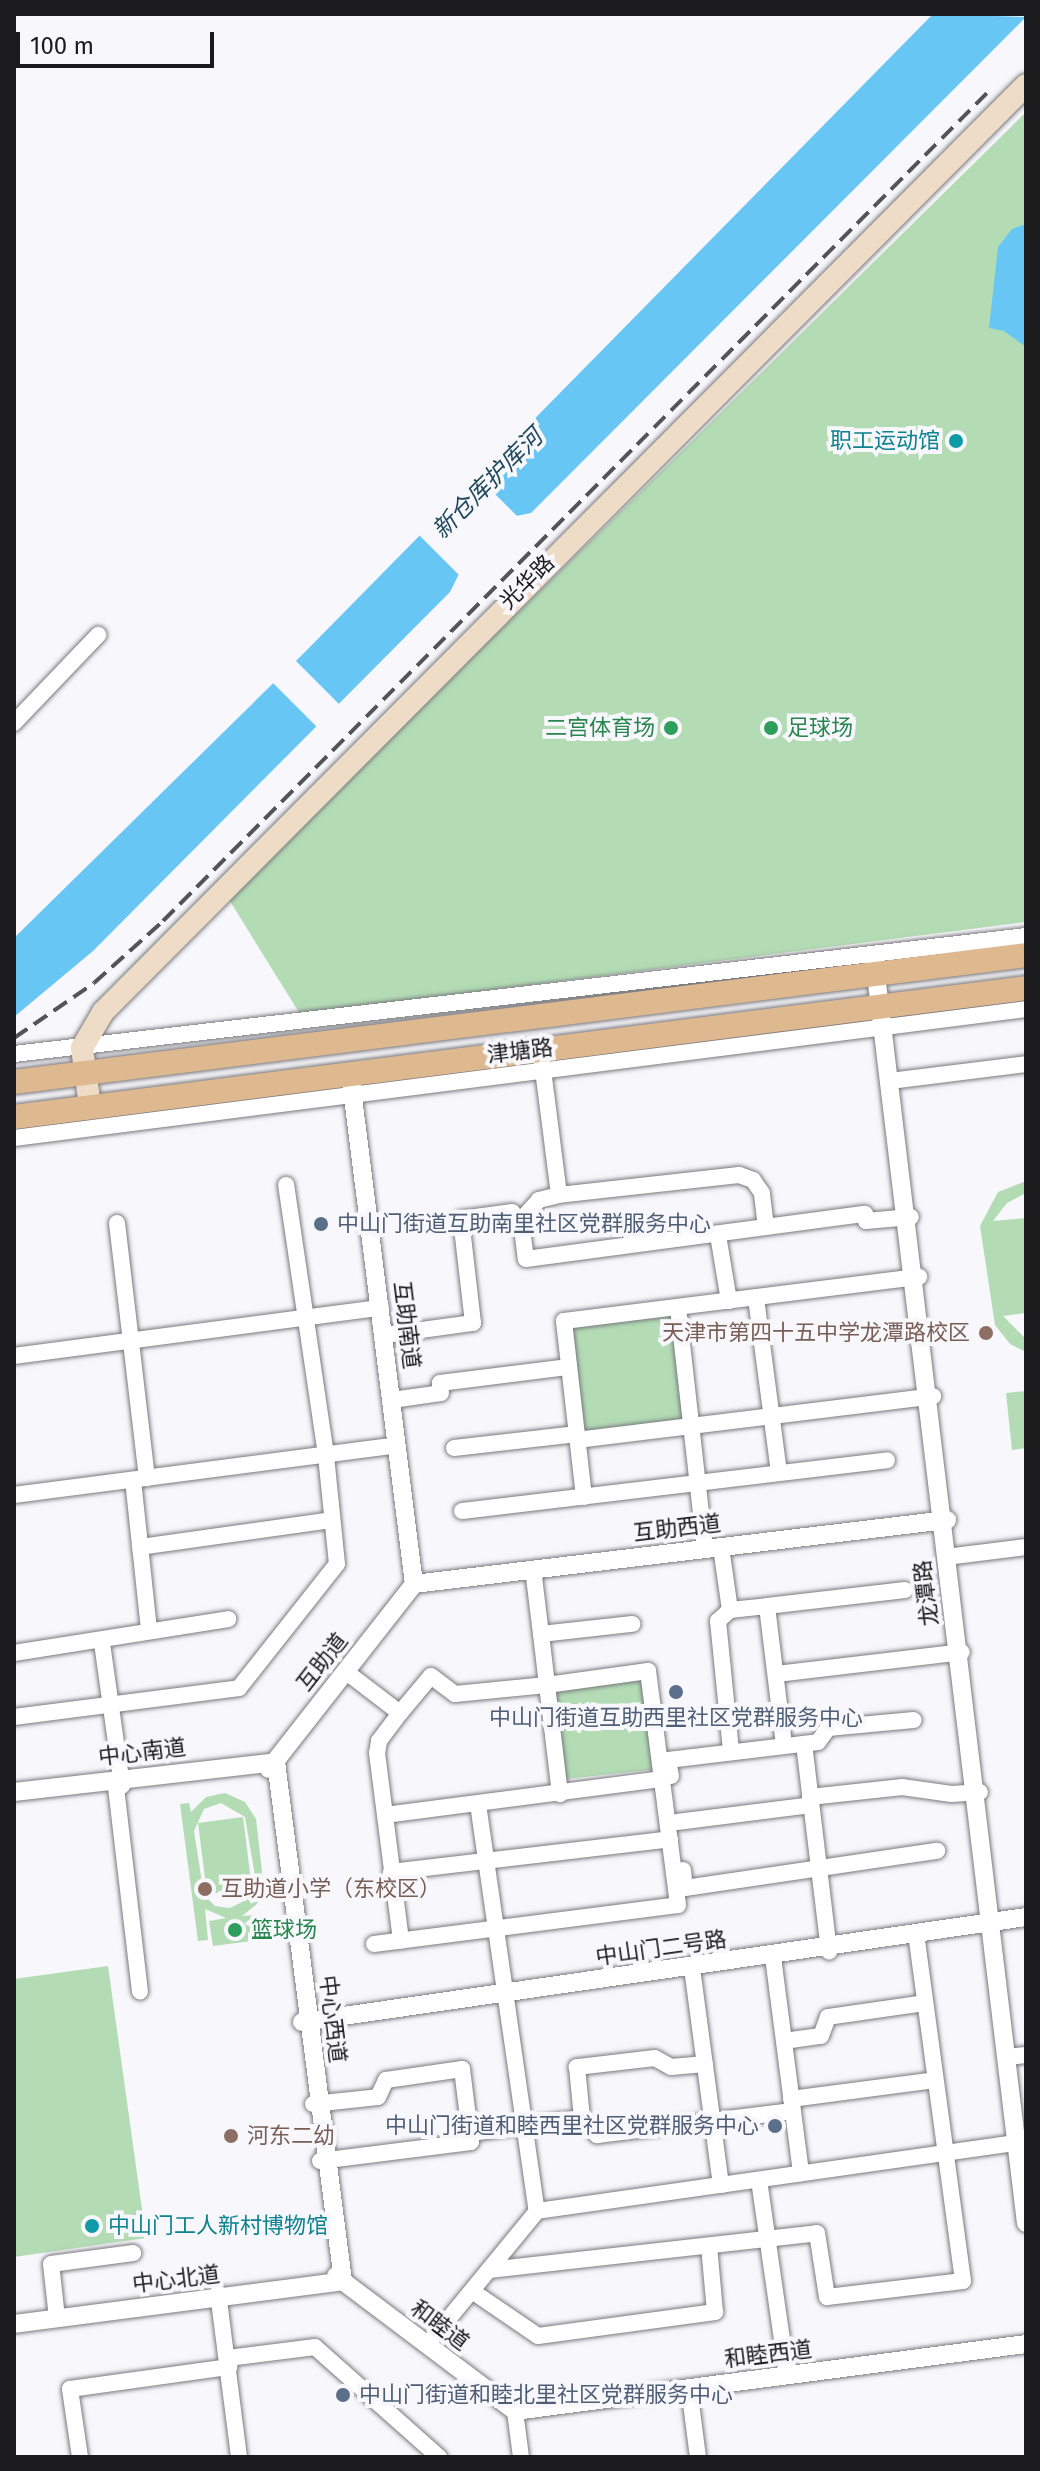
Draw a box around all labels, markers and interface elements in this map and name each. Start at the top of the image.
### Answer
scale bar [20,16,218,66]
text: 100 m [30,32,94,60]
water label: 新仓库护库河 [427,423,549,545]
place label: 职工运动馆 [830,428,940,454]
marker: 职工运动馆 [947,432,965,450]
street label: 光华路 [494,549,560,615]
place label: 二宫体育场 [545,715,655,741]
place label: 足球场 [787,715,853,741]
marker: 二宫体育场 [662,719,680,737]
marker: 足球场 [762,719,780,737]
street label: 津塘路 [486,1034,554,1068]
place label: 中山门街道互助南里社区党群服务中心 [337,1211,711,1237]
marker: 中山门街道互助南里社区党群服务中心 [312,1215,330,1233]
street label: 互助南道 [389,1280,425,1370]
place label: 天津市第四十五中学龙潭路校区 [662,1320,970,1346]
marker: 天津市第四十五中学龙潭路校区 [977,1324,995,1342]
street label: 互助西道 [632,1510,722,1546]
street label: 龙潭路 [909,1559,943,1627]
street label: 互助道 [291,1628,353,1696]
marker: 中山门街道互助西里社区党群服务中心 [667,1683,685,1701]
place label: 中山门街道互助西里社区党群服务中心 [489,1705,863,1731]
street label: 中心南道 [97,1734,187,1770]
place label: 互助道小学（东校区） [221,1876,441,1902]
marker: 互助道小学（东校区） [196,1880,214,1898]
place label: 篮球场 [251,1917,317,1943]
marker: 篮球场 [226,1921,244,1939]
street label: 中山门二号路 [594,1926,728,1970]
street label: 中心西道 [315,1974,351,2064]
place label: 中山门街道和睦西里社区党群服务中心 [385,2113,759,2139]
marker: 中山门街道和睦西里社区党群服务中心 [766,2117,784,2135]
place label: 河东二幼 [247,2123,335,2149]
marker: 河东二幼 [222,2127,240,2145]
place label: 中山门工人新村博物馆 [108,2213,328,2239]
marker: 中山门工人新村博物馆 [83,2217,101,2235]
street label: 中心北道 [131,2261,221,2297]
street label: 和睦道 [406,2295,474,2355]
street label: 和睦西道 [723,2336,813,2372]
place label: 中山门街道和睦北里社区党群服务中心 [359,2382,733,2408]
marker: 中山门街道和睦北里社区党群服务中心 [334,2386,352,2404]

